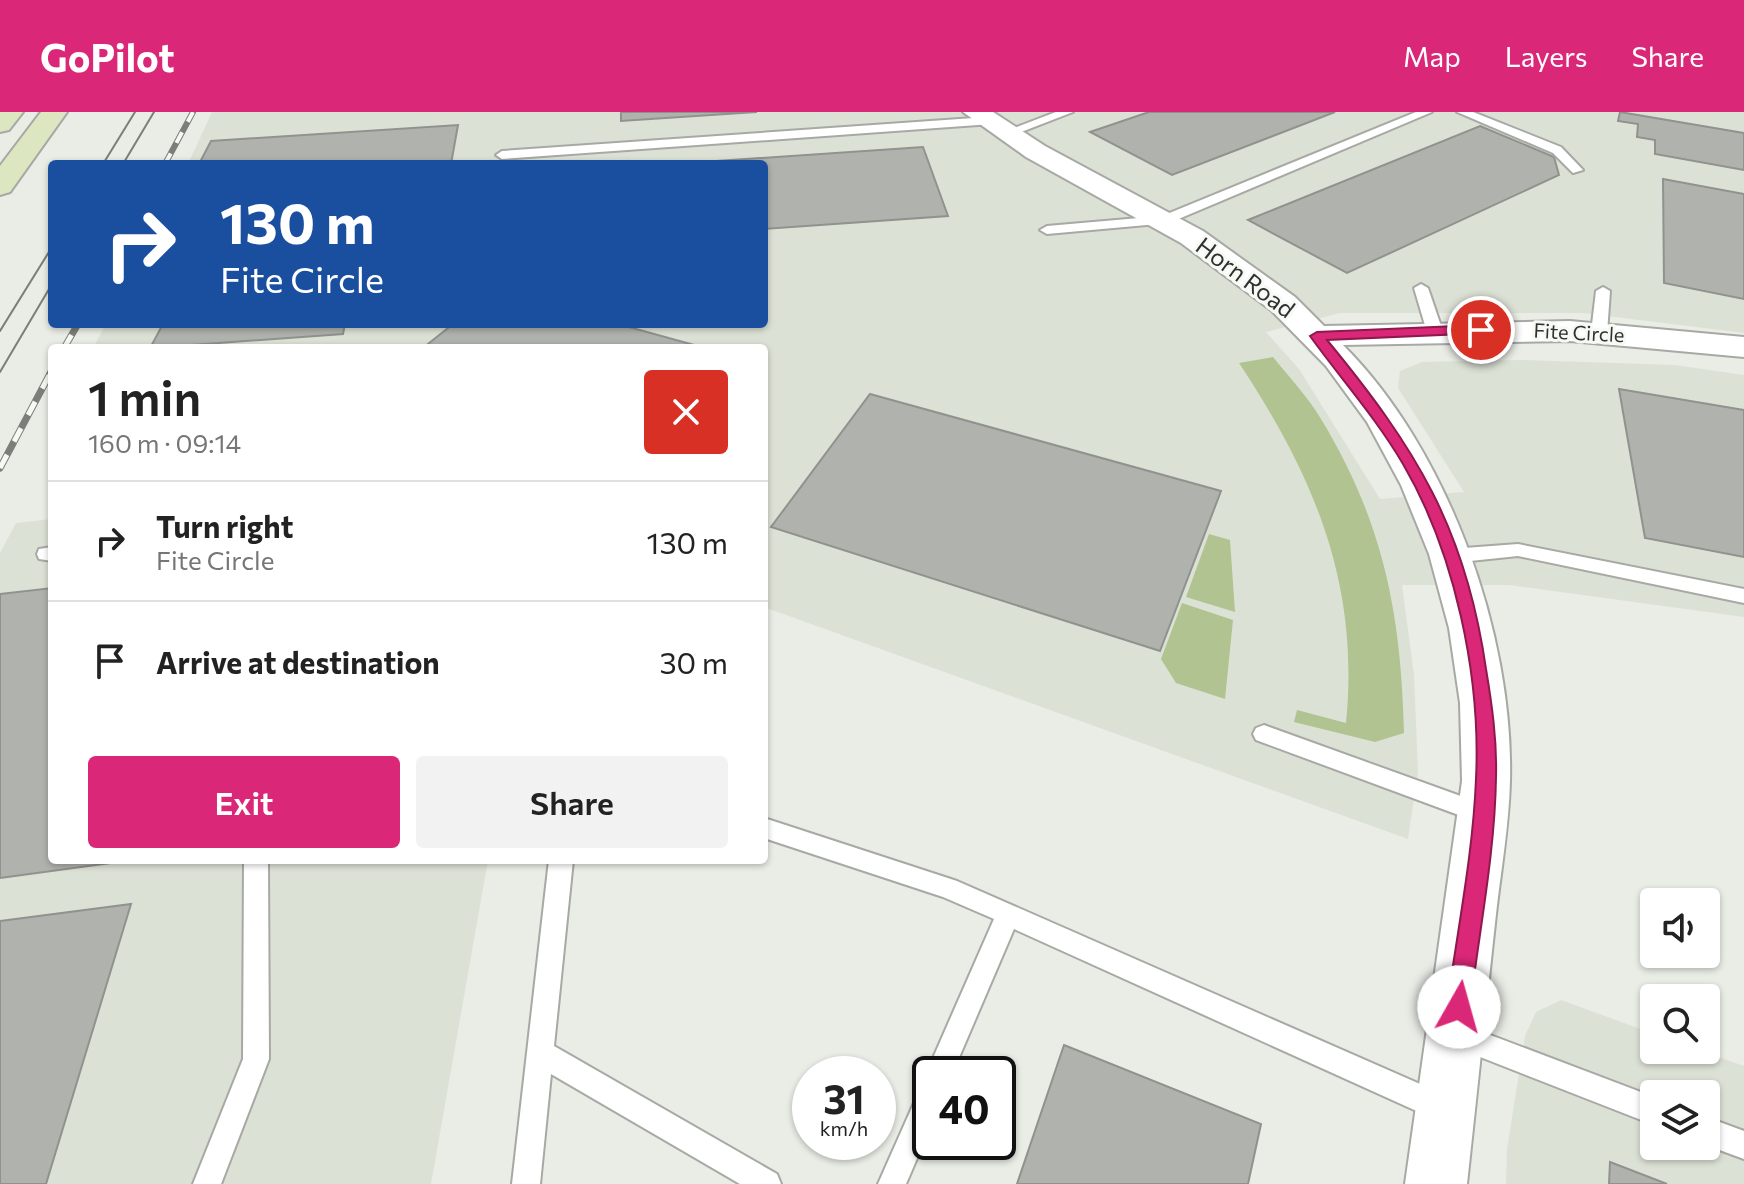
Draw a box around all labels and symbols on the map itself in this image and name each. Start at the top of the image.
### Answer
street label: Horn Road [1191,230,1301,323]
pin [1447,296,1515,364]
street label: Fite Circle [1533,318,1625,346]
position arrow [1417,965,1501,1049]
speed limit sign: 40 [912,1056,1016,1160]

